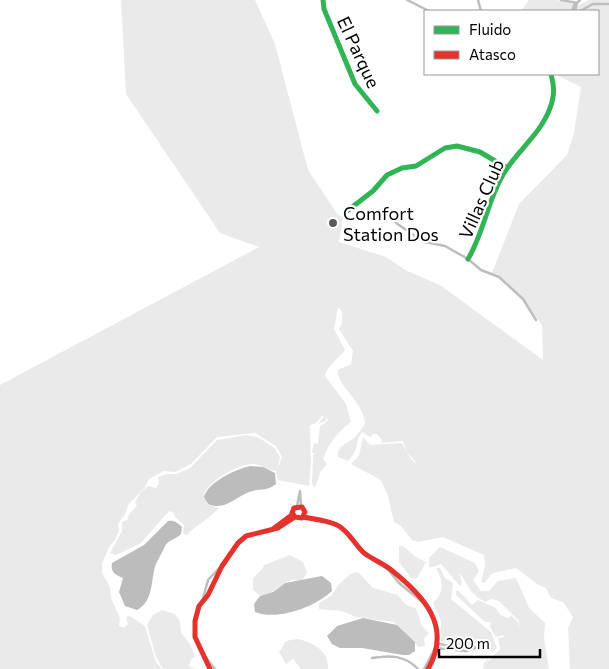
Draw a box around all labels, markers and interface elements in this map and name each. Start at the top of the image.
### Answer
legend [424,10,599,75]
street label: El Parque [333,13,385,91]
text: Fluido [469,20,511,38]
text: Atasco [469,45,516,63]
street label: Villas Club [454,156,508,242]
place label: Comfort Station Dos [343,202,439,245]
marker: Comfort Station Dos [327,217,339,229]
scale bar [439,626,540,658]
text: 200 m [446,634,490,652]

